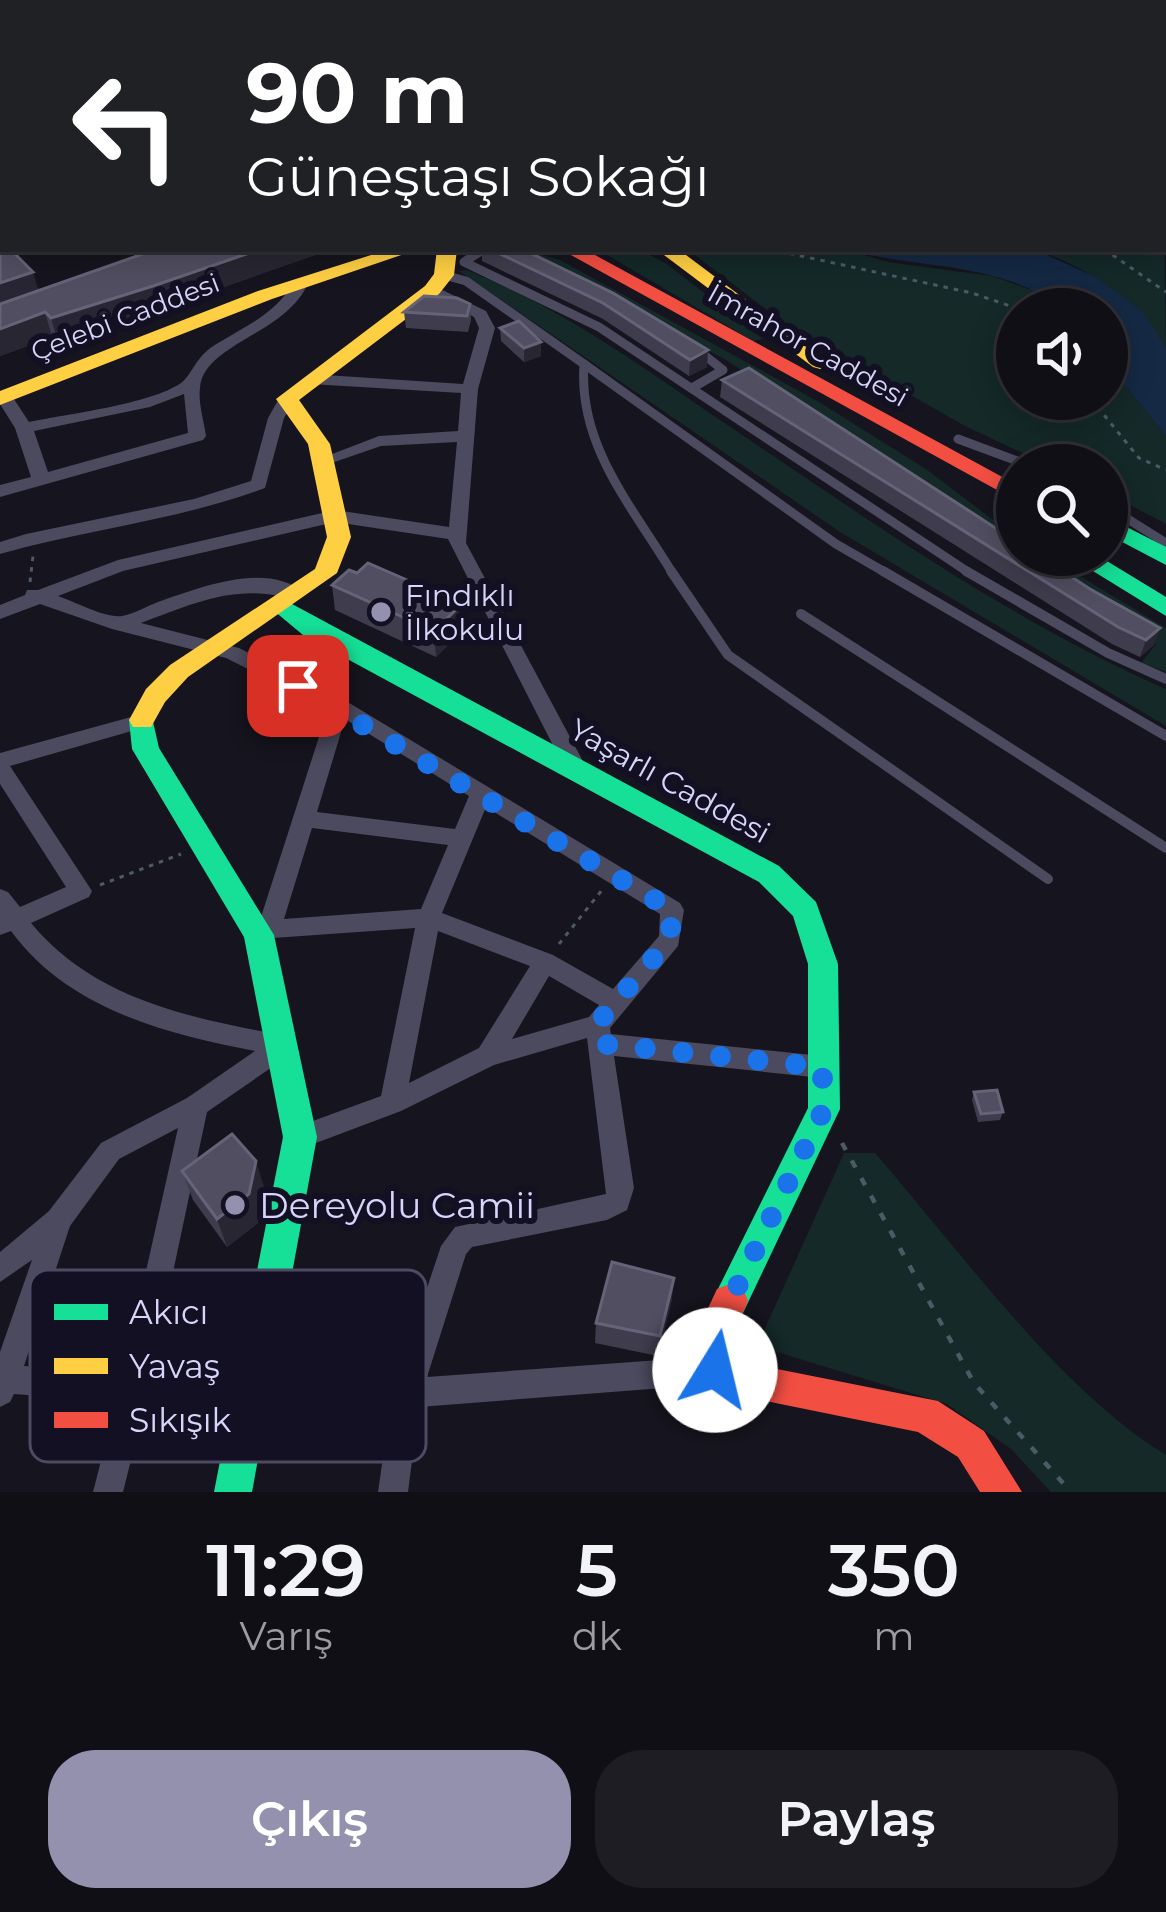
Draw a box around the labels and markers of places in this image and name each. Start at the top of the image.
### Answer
place label: Fındıklı İlkokulu [405,577,524,648]
marker: Fındıklı İlkokulu [368,599,394,625]
pin [247,635,349,737]
place label: Dereyolu Camii [259,1183,535,1227]
marker: Dereyolu Camii [222,1192,248,1218]

